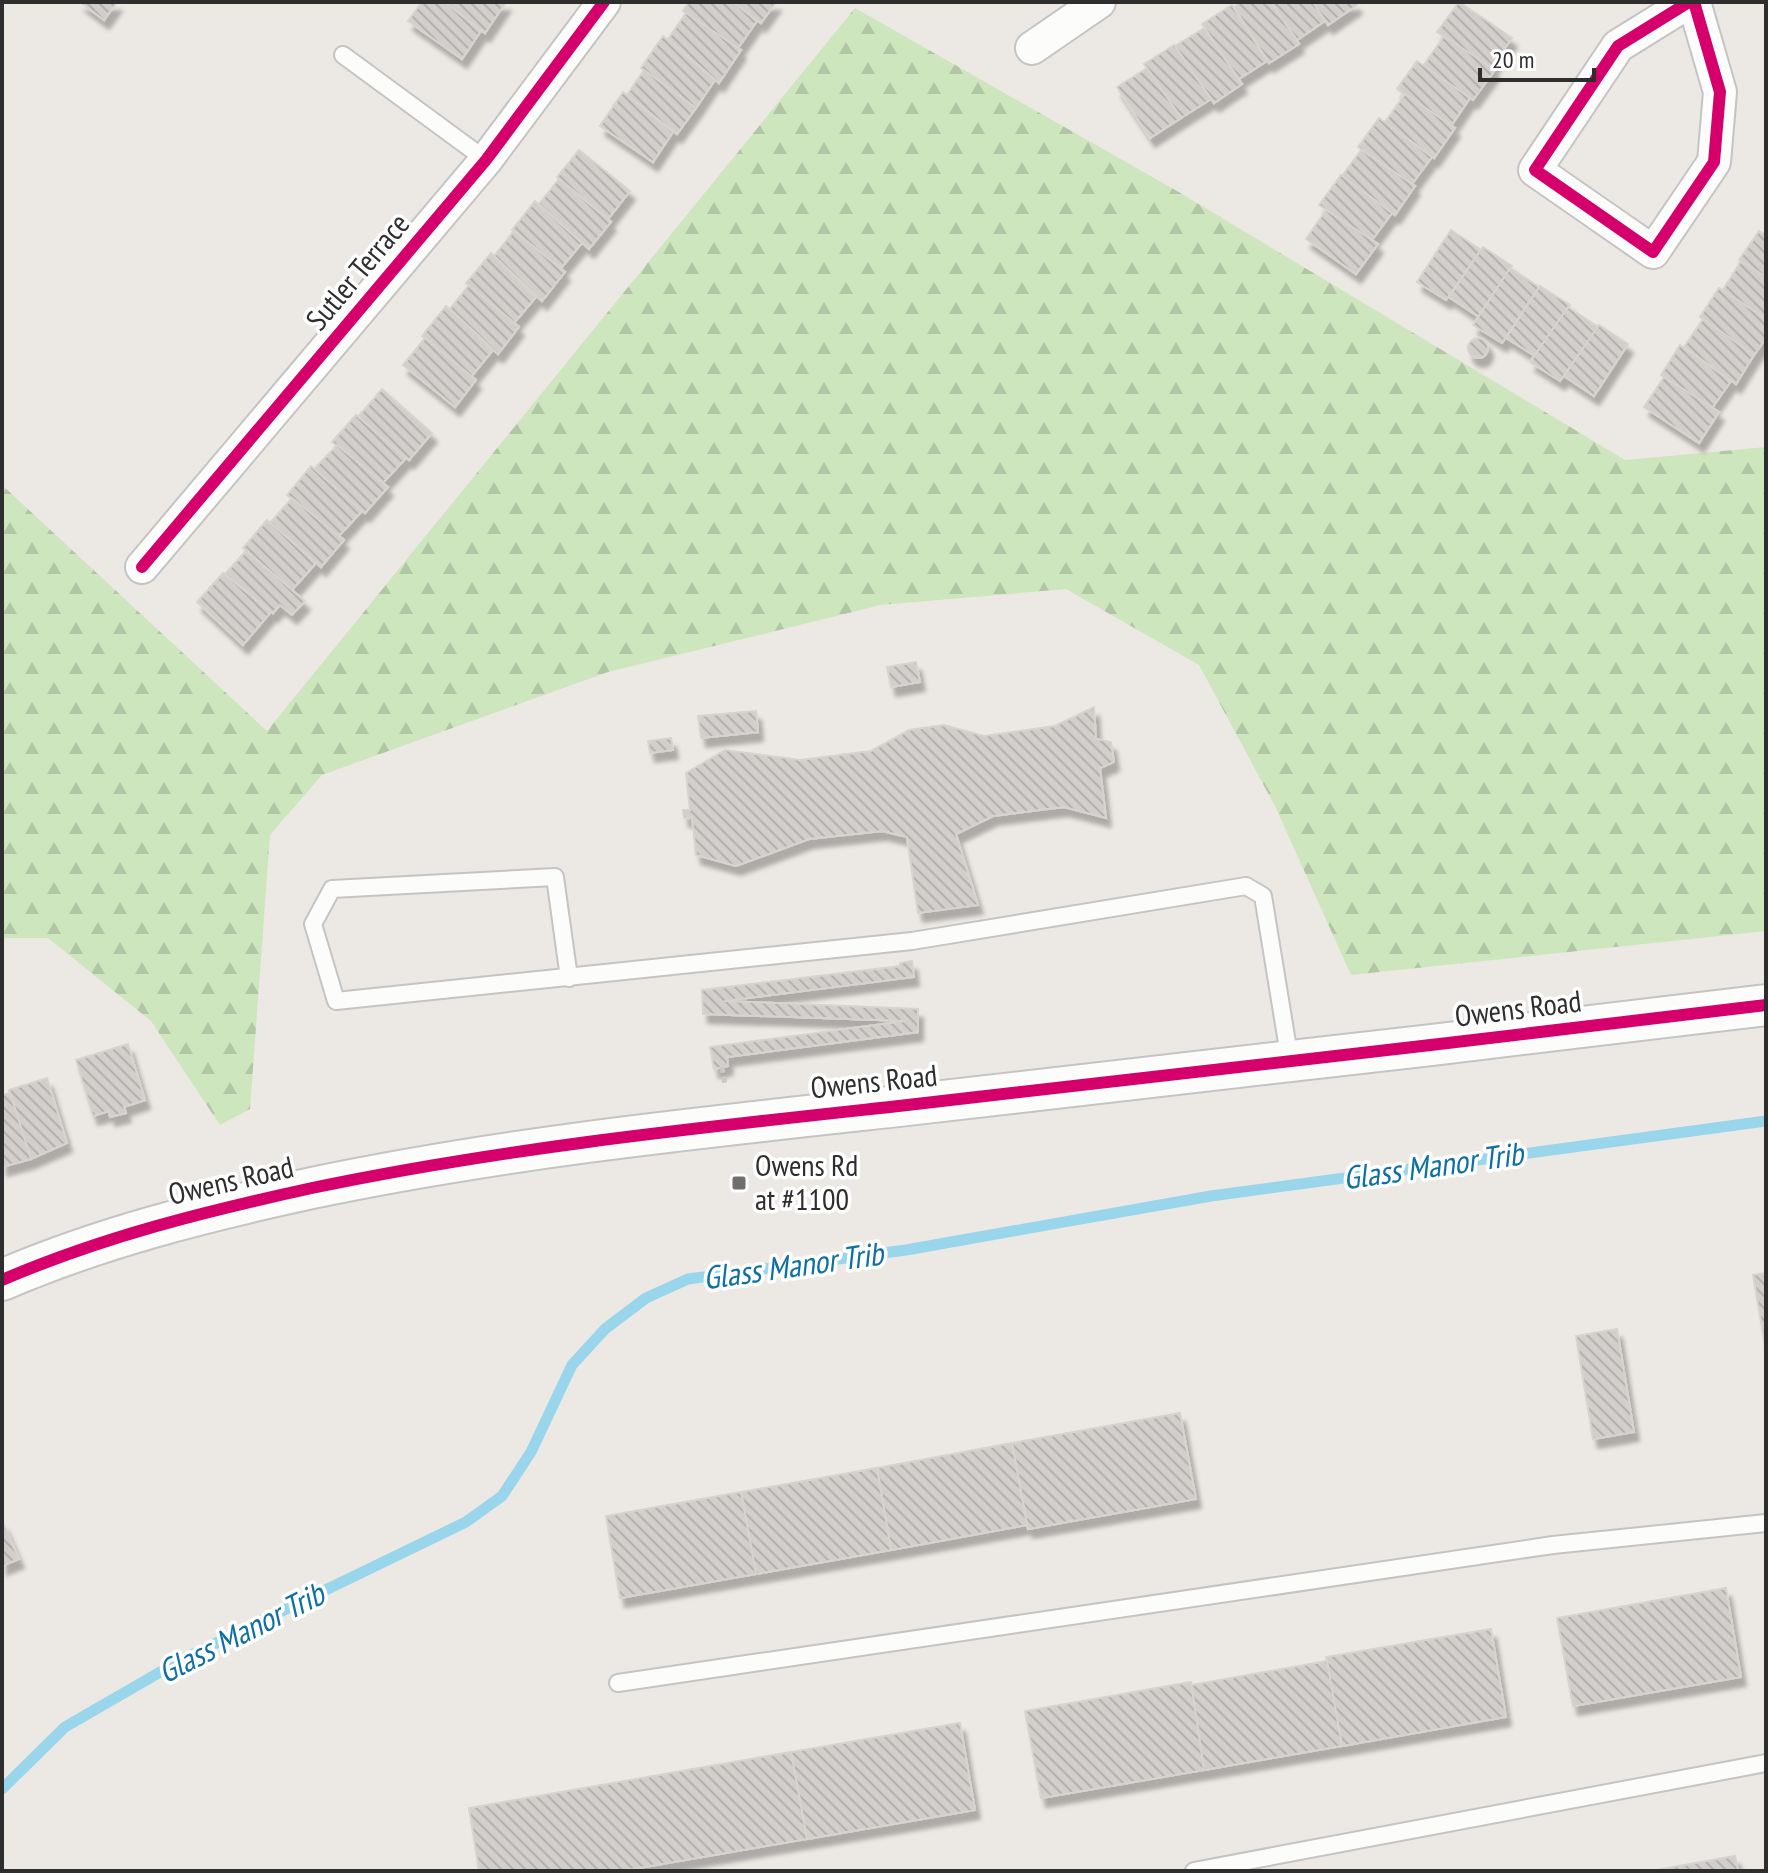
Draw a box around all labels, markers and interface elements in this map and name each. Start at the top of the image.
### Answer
scale bar [1480,32,1594,82]
text: 20 m [1492,44,1534,75]
street label: Sutler Terrace [297,204,417,338]
street label: Owens Road [1452,980,1583,1035]
street label: Owens Road [809,1054,939,1107]
water label: Glass Manor Trib [1340,1131,1528,1198]
place label: Owens Rd at #1100 [755,1145,858,1218]
street label: Owens Road [164,1146,297,1213]
marker: Owens Rd at #1100 [730,1174,748,1192]
water label: Glass Manor Trib [700,1231,888,1298]
water label: Glass Manor Trib [150,1571,333,1692]

